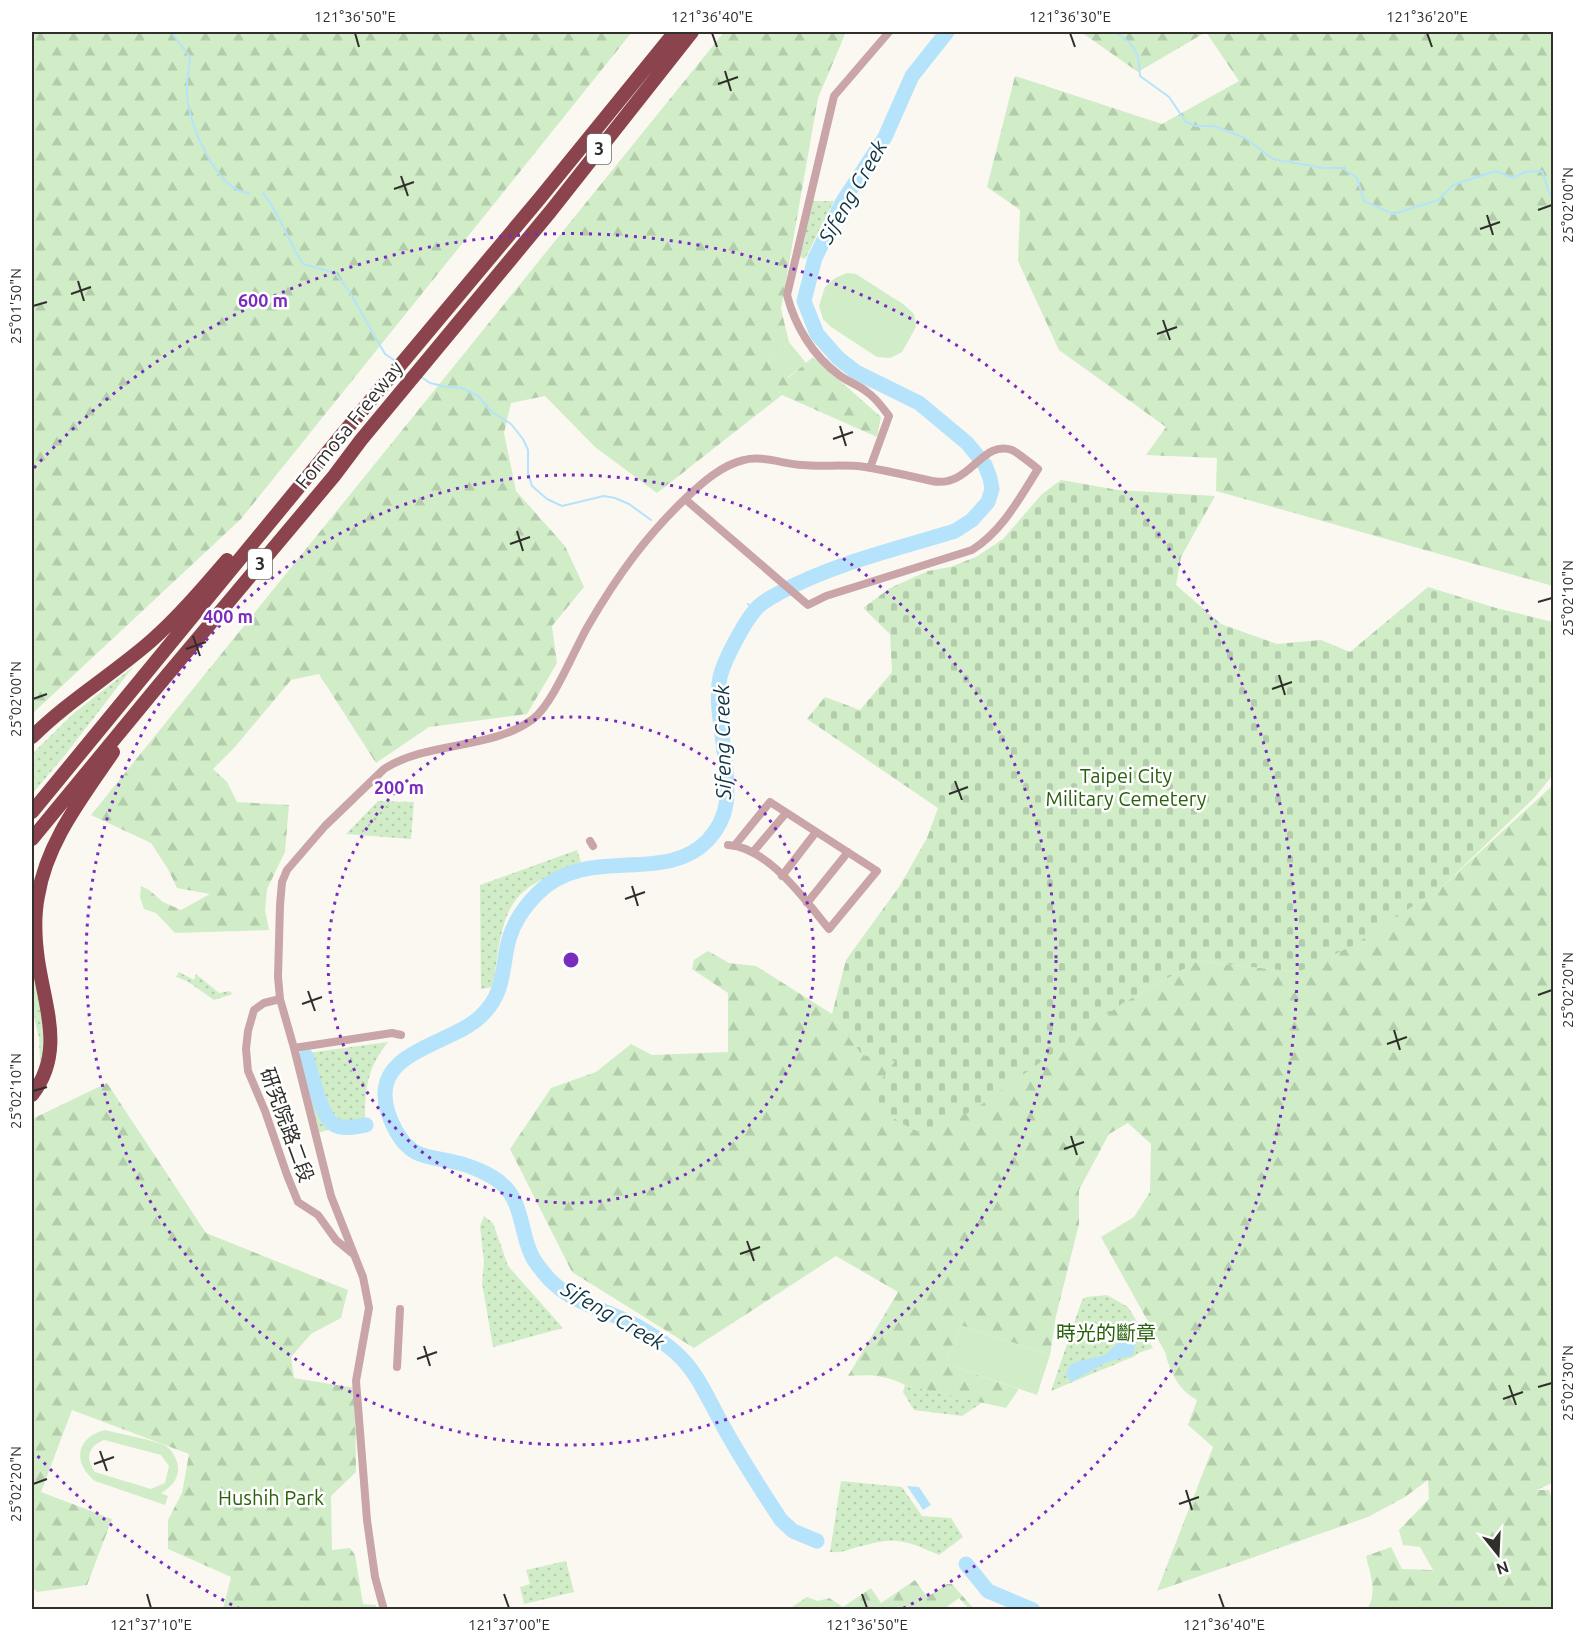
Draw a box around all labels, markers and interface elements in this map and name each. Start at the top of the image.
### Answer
text: 121°36'50"E [314,8,396,25]
text: 121°36'40"E [671,8,753,25]
text: 121°36'30"E [1029,8,1111,25]
text: 121°36'20"E [1386,8,1468,25]
road number: 3 [587,134,611,164]
water label: Sifeng Creek [812,135,891,248]
text: 25°02'00"N [1559,167,1576,243]
text: 25°01'50"N [7,268,24,344]
text: 600 m [238,290,288,310]
street label: Formosa Freeway [290,356,407,493]
road number: 3 [248,549,272,579]
text: 25°02'10"N [1559,560,1576,636]
text: 400 m [203,606,253,626]
text: 25°02'00"N [7,661,24,737]
water label: Sifeng Creek [709,684,735,801]
park label: Taipei City Military Cemetery [1046,764,1207,810]
text: 200 m [374,777,424,797]
centre of rings [561,950,581,970]
text: 25°02'20"N [1559,952,1576,1028]
text: 25°02'10"N [7,1053,24,1129]
street label: 研究院路二段 [256,1065,319,1185]
water label: Sifeng Creek [557,1275,670,1354]
park label: 時光的斷章 [1056,1321,1156,1344]
text: 25°02'30"N [1559,1345,1576,1421]
text: 25°02'20"N [7,1446,24,1522]
park label: Hushih Park [218,1486,324,1509]
north arrow [1468,1524,1528,1584]
text: N [1494,1558,1511,1579]
text: 121°37'10"E [110,1616,192,1633]
text: 121°37'00"E [468,1616,550,1633]
text: 121°36'50"E [826,1616,908,1633]
text: 121°36'40"E [1183,1616,1265,1633]

